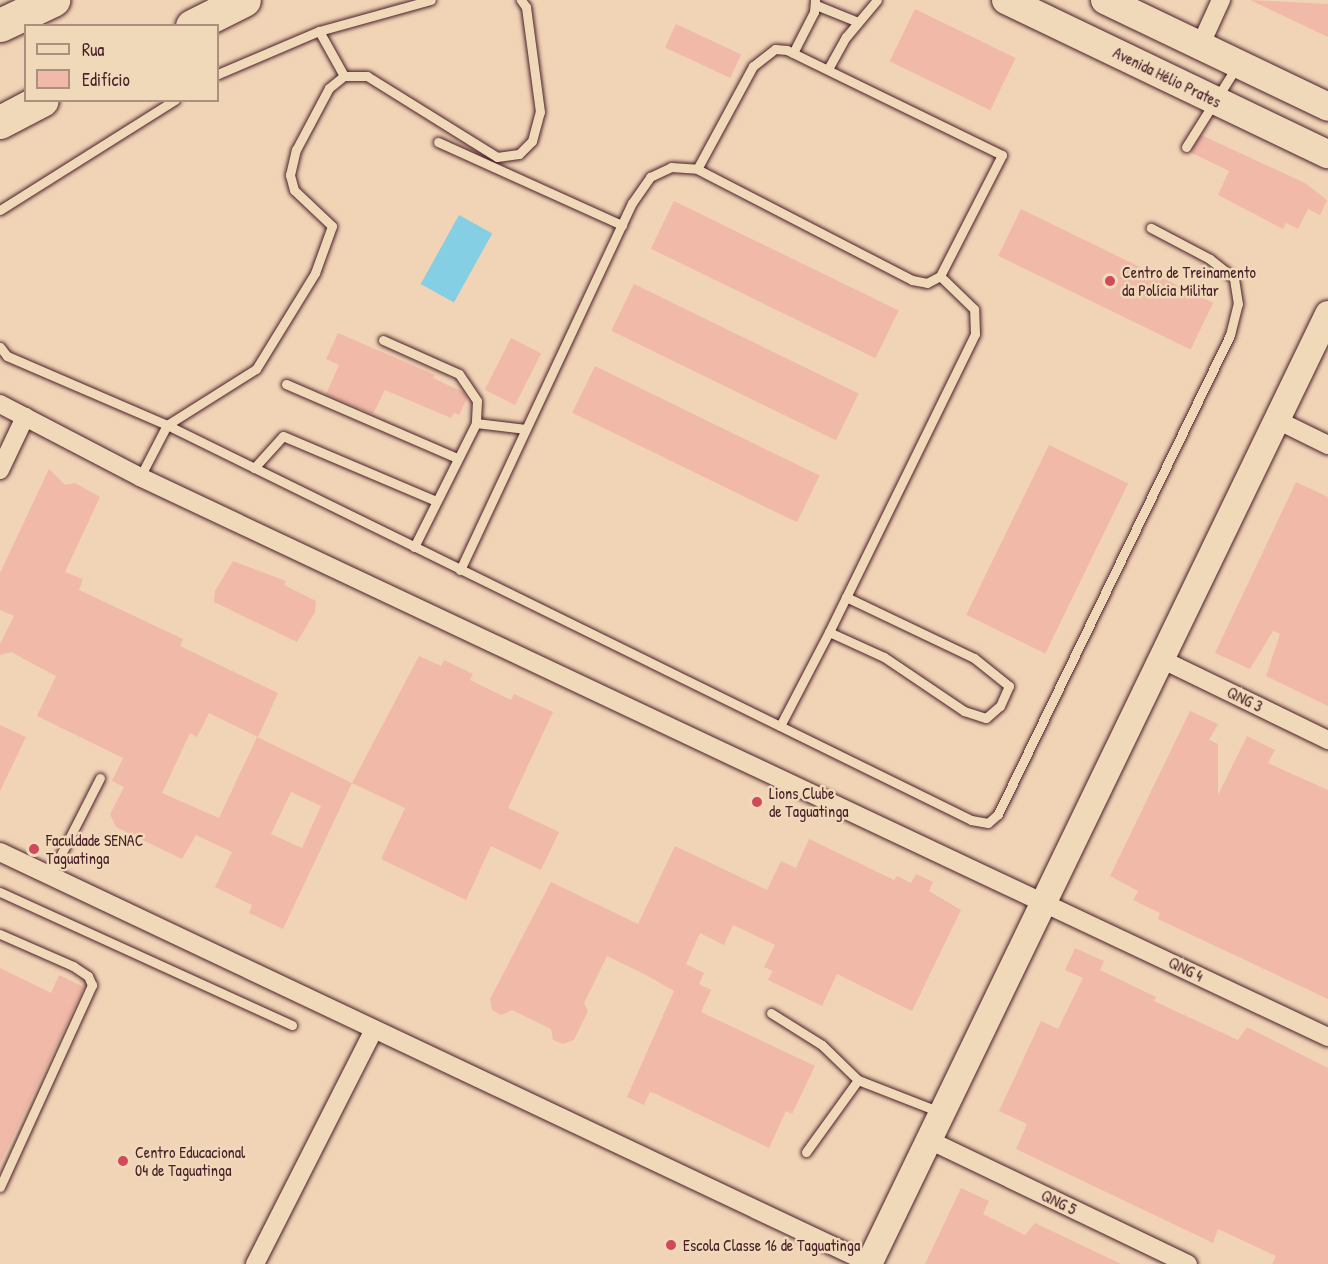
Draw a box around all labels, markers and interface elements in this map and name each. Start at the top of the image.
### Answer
legend [24,24,219,102]
text: Rua [82,37,104,62]
street label: Avenida Hélio Prates [1110,43,1224,111]
text: Edifício [82,67,130,92]
place label: Centro de Treinamento da Polícia Militar [1122,262,1256,300]
marker: Centro de Treinamento da Polícia Militar [1103,274,1117,288]
street label: QNG 3 [1224,682,1266,716]
place label: Lions Clube de Taguatinga [769,783,849,821]
marker: Lions Clube de Taguatinga [750,795,764,809]
place label: Faculdade SENAC Taguatinga [46,830,143,868]
marker: Faculdade SENAC Taguatinga [27,842,41,856]
street label: QNG 4 [1165,952,1207,986]
place label: Centro Educacional 04 de Taguatinga [135,1142,245,1180]
marker: Centro Educacional 04 de Taguatinga [116,1154,130,1168]
street label: QNG 5 [1038,1185,1080,1219]
place label: Escola Classe 16 de Taguatinga [683,1235,860,1255]
marker: Escola Classe 16 de Taguatinga [664,1238,678,1252]

